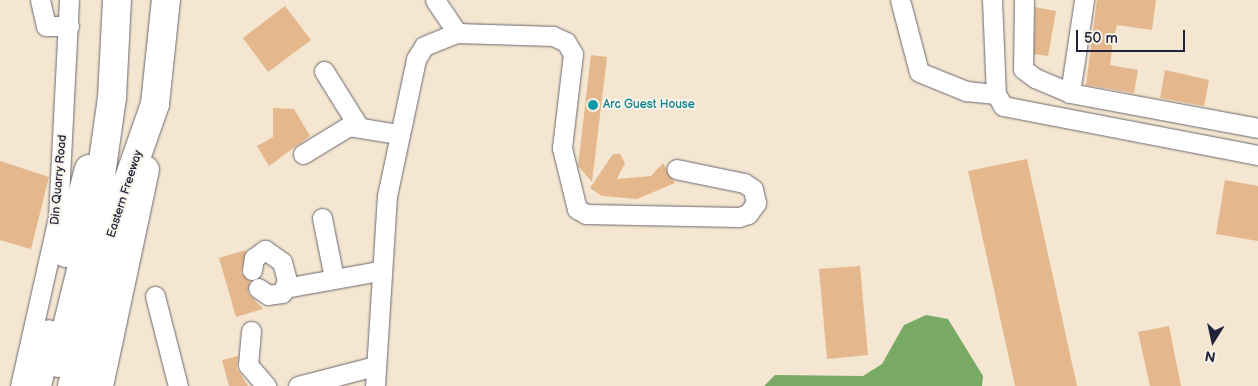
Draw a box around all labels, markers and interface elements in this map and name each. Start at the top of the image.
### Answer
scale bar [1078,20,1187,52]
text: 50 m [1084,29,1118,48]
place label: Arc Guest House [603,98,695,112]
marker: Arc Guest House [587,99,599,111]
street label: Din Quarry Road [48,134,70,226]
street label: Eastern Freeway [104,148,146,240]
north arrow [1188,316,1238,366]
text: N [1204,347,1217,366]

